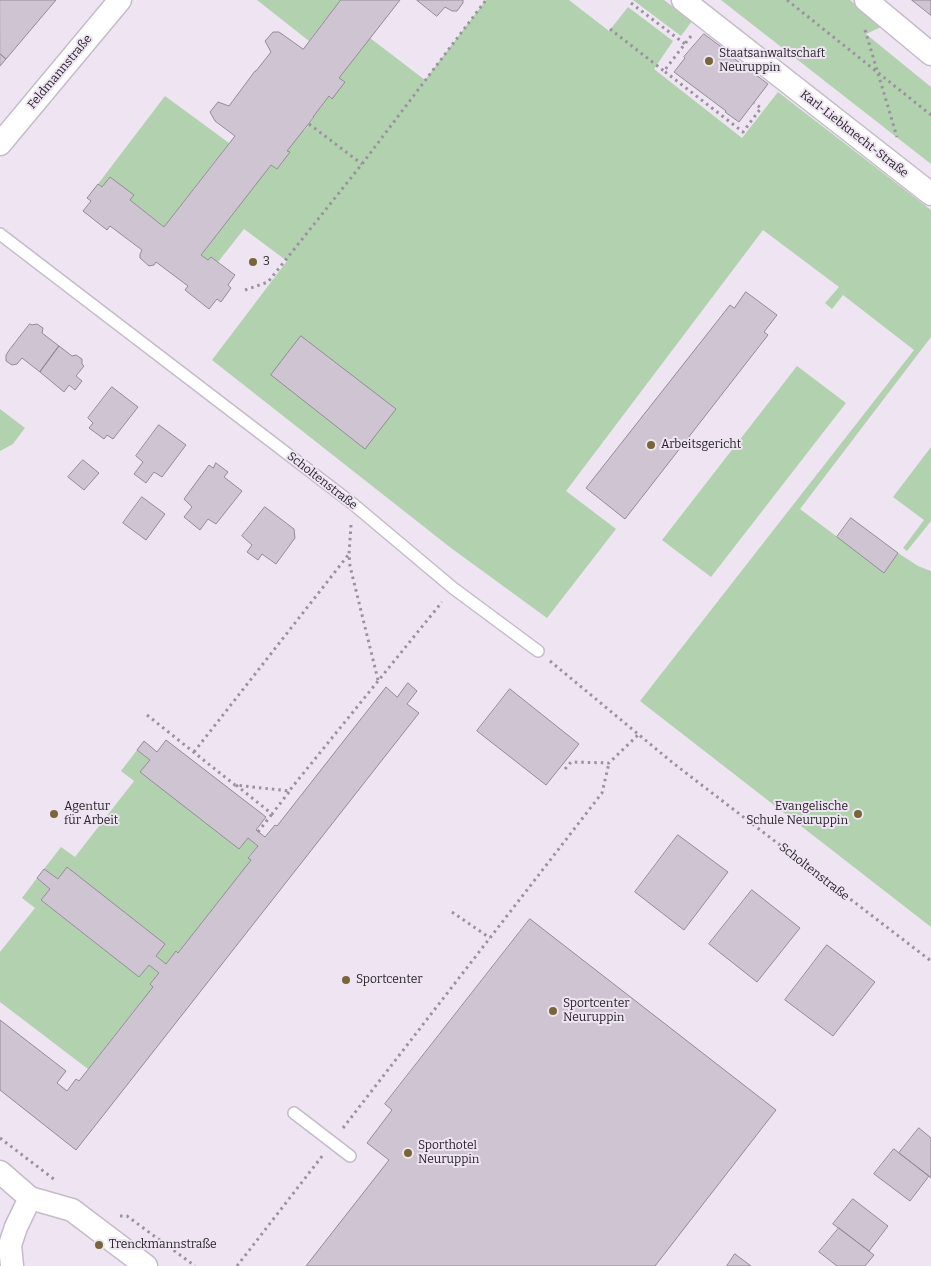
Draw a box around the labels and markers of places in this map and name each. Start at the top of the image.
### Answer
place label: Staatsanwaltschaft Neuruppin [719,47,825,75]
marker: Staatsanwaltschaft Neuruppin [703,55,715,67]
place label: 3 [263,255,270,269]
marker: 3 [247,256,259,268]
place label: Arbeitsgericht [661,438,741,452]
marker: Arbeitsgericht [645,439,657,451]
place label: Agentur für Arbeit [64,800,118,828]
place label: Evangelische Schule Neuruppin [746,800,848,828]
marker: Agentur für Arbeit [48,808,60,820]
marker: Evangelische Schule Neuruppin [852,808,864,820]
place label: Sportcenter [356,973,423,987]
marker: Sportcenter [340,974,352,986]
place label: Sportcenter Neuruppin [563,997,630,1025]
marker: Sportcenter Neuruppin [547,1005,559,1017]
place label: Sporthotel Neuruppin [418,1139,479,1167]
marker: Sporthotel Neuruppin [402,1147,414,1159]
place label: Trenckmannstraße [109,1238,216,1252]
marker: Trenckmannstraße [93,1239,105,1251]

